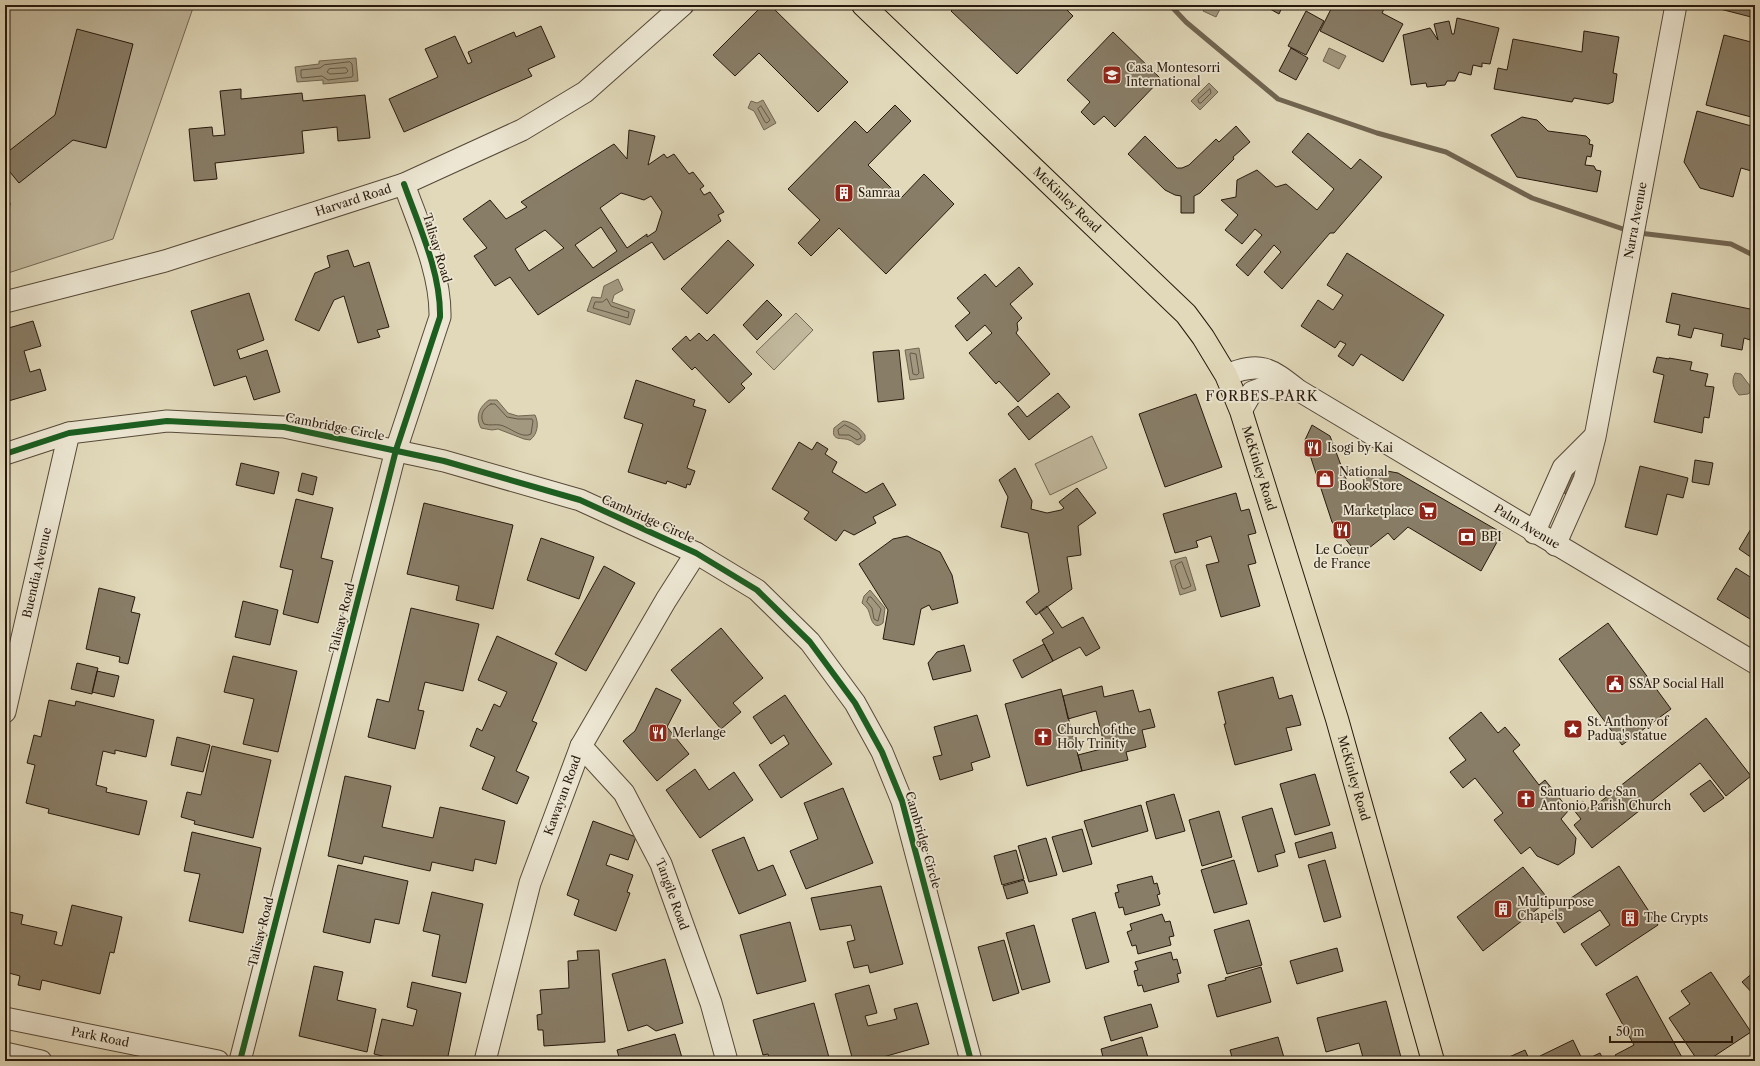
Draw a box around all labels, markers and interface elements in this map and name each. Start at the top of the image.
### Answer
place label: Casa Montesorri International [1126,60,1221,89]
school or university icon: Casa Montesorri International [1101,64,1123,86]
street label: McKinley Road [1030,164,1105,236]
street label: Harvard Road [313,180,394,219]
street label: Narra Avenue [1621,180,1650,260]
building icon: Samraa [833,182,855,204]
place label: Samraa [858,185,901,200]
street label: Talisay Road [420,211,455,285]
district label: FORBES PARK [1205,387,1319,405]
street label: Cambridge Circle [284,410,386,444]
street label: McKinley Road [1239,424,1280,513]
restaurant icon: Isogi by Kai [1302,437,1324,459]
place label: Isogi by Kai [1327,440,1393,455]
place label: National Book Store [1339,464,1403,493]
shop icon: National Book Store [1314,468,1336,490]
street label: Cambridge Circle [599,491,697,546]
supermarket icon: Marketplace [1417,500,1439,522]
street label: Palm Avenue [1491,501,1563,552]
place label: Marketplace [1343,503,1414,518]
restaurant icon: Le Coeur de France [1331,519,1353,541]
street label: Buendia Avenue [19,525,54,619]
bank icon: BPI [1456,526,1478,548]
place label: BPI [1481,529,1502,544]
place label: Le Coeur de France [1314,542,1371,571]
street label: Talisay Road [326,581,358,655]
public building icon: SSAP Social Hall [1604,673,1626,695]
place label: SSAP Social Hall [1629,676,1725,691]
place label: St. Anthony of Padua's statue [1587,714,1670,743]
place icon: St. Anthony of Padua's statue [1562,718,1584,740]
restaurant icon: Merlange [647,722,669,744]
place label: Church of the Holy Trinity [1057,722,1137,751]
place label: Merlange [672,725,726,740]
church icon: Church of the Holy Trinity [1032,726,1054,748]
street label: McKinley Road [1335,734,1373,823]
street label: Kawayan Road [540,753,584,837]
place label: Santuario de San Antonio Parish Church [1539,784,1672,813]
church icon: Santuario de San Antonio Parish Church [1515,788,1537,810]
street label: Cambridge Circle [902,789,945,891]
street label: Tangile Road [652,856,692,933]
place label: Multipurpose Chapels [1517,894,1595,923]
street label: Talisay Road [245,895,277,969]
building icon: Multipurpose Chapels [1492,898,1514,920]
building icon: The Crypts [1619,907,1641,929]
place label: The Crypts [1644,910,1708,925]
scale bar [1610,1018,1732,1044]
street label: Park Road [70,1024,131,1050]
text: 50 m [1616,1024,1645,1039]

